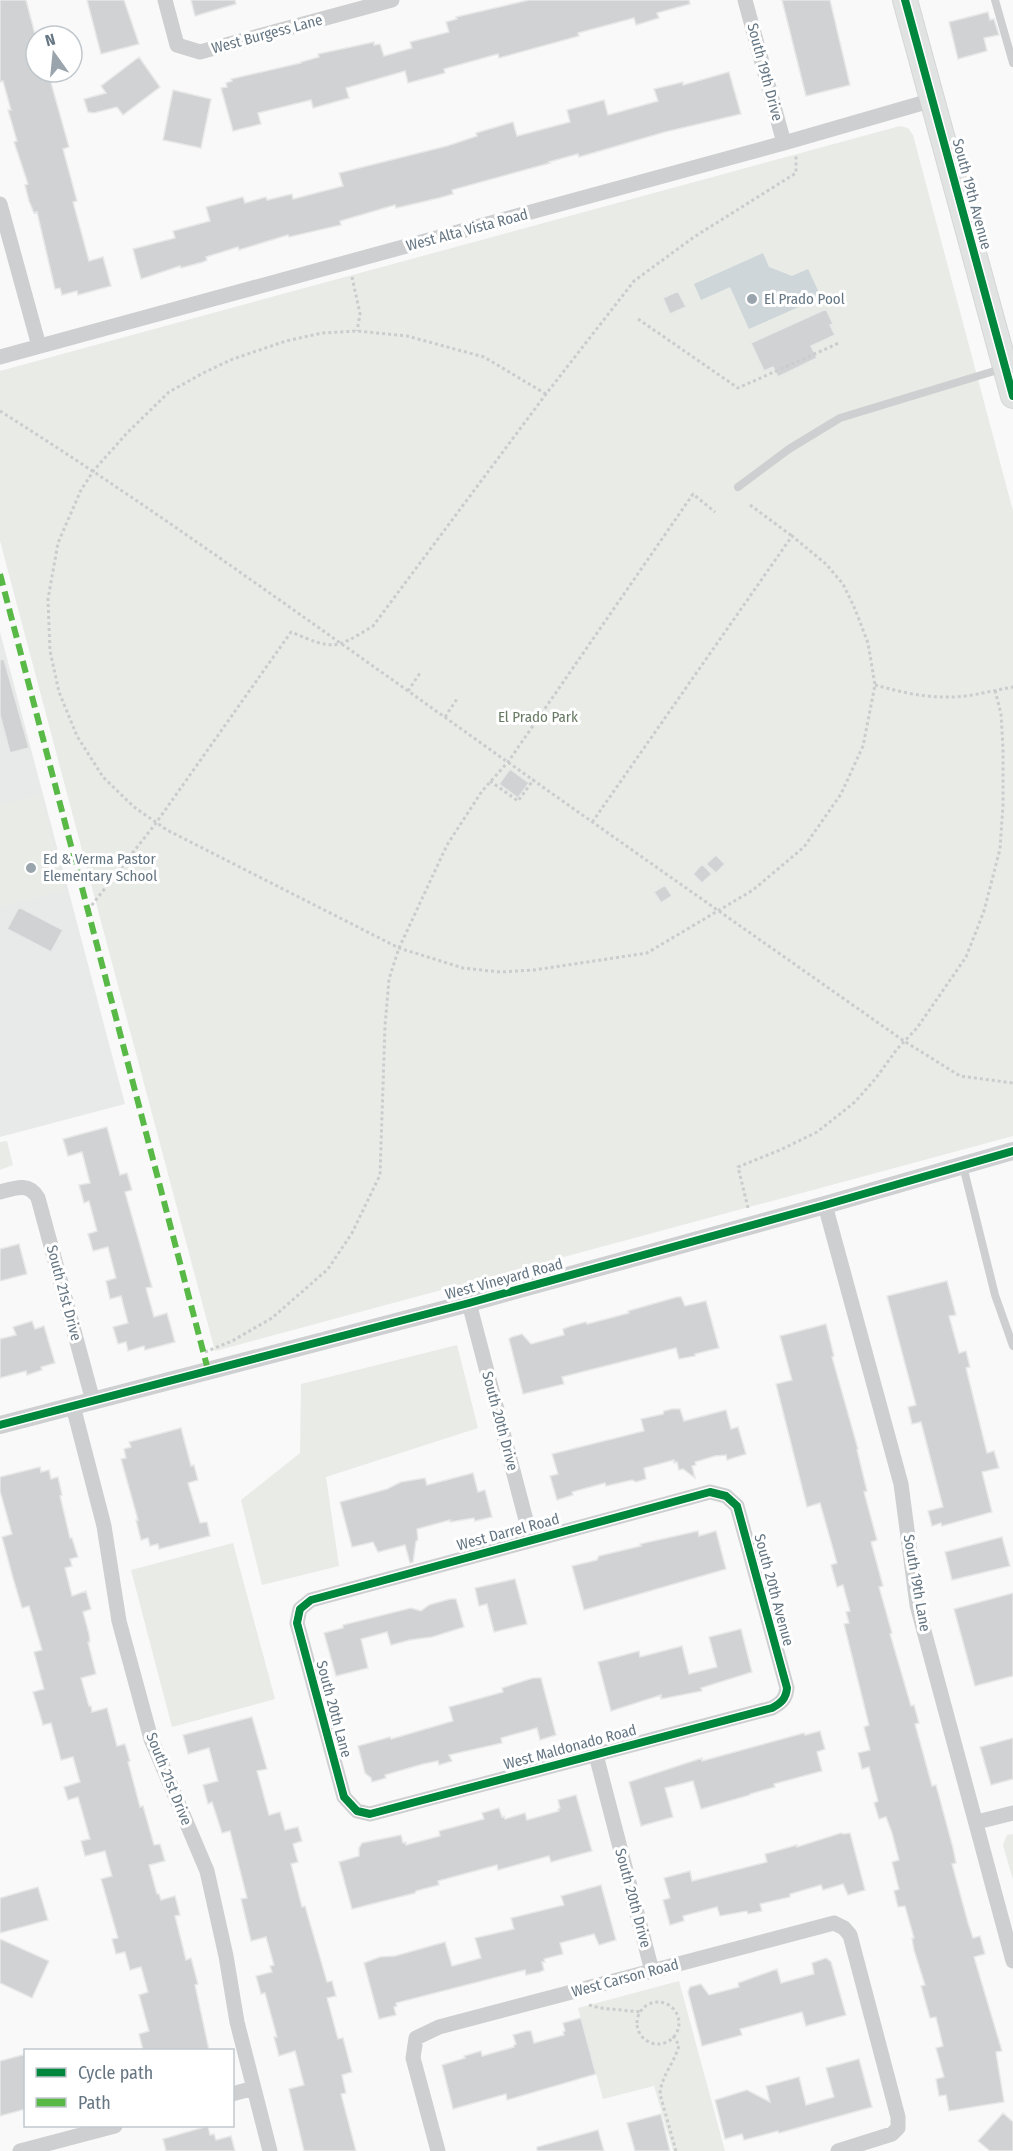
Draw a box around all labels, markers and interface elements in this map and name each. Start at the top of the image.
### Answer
street label: West Burgess Lane [210,11,324,57]
street label: South 19th Drive [743,21,787,123]
north arrow [24,24,84,84]
text: N [43,30,57,50]
street label: South 19th Avenue [949,137,995,251]
street label: West Alta Vista Road [404,205,530,255]
place label: El Prado Pool [764,290,845,308]
marker: El Prado Pool [745,292,759,306]
park label: El Prado Park [498,708,578,726]
place label: Ed & Verma Pastor Elementary School [43,850,157,885]
marker: Ed & Verma Pastor Elementary School [24,861,38,875]
street label: South 21st Drive [43,1243,85,1343]
street label: West Vineyard Road [443,1255,565,1303]
street label: South 20th Drive [478,1369,522,1473]
street label: West Darrel Road [455,1510,561,1554]
street label: South 20th Avenue [750,1532,798,1648]
street label: South 19th Lane [900,1533,934,1633]
street label: South 20th Lane [312,1659,356,1759]
street label: West Maldonado Road [502,1721,638,1773]
street label: South 21st Drive [142,1730,196,1828]
street label: South 20th Drive [611,1846,655,1950]
street label: West Carson Road [570,1955,680,2001]
legend [24,2049,234,2127]
text: Cycle path [78,2062,153,2084]
text: Path [78,2092,111,2114]

